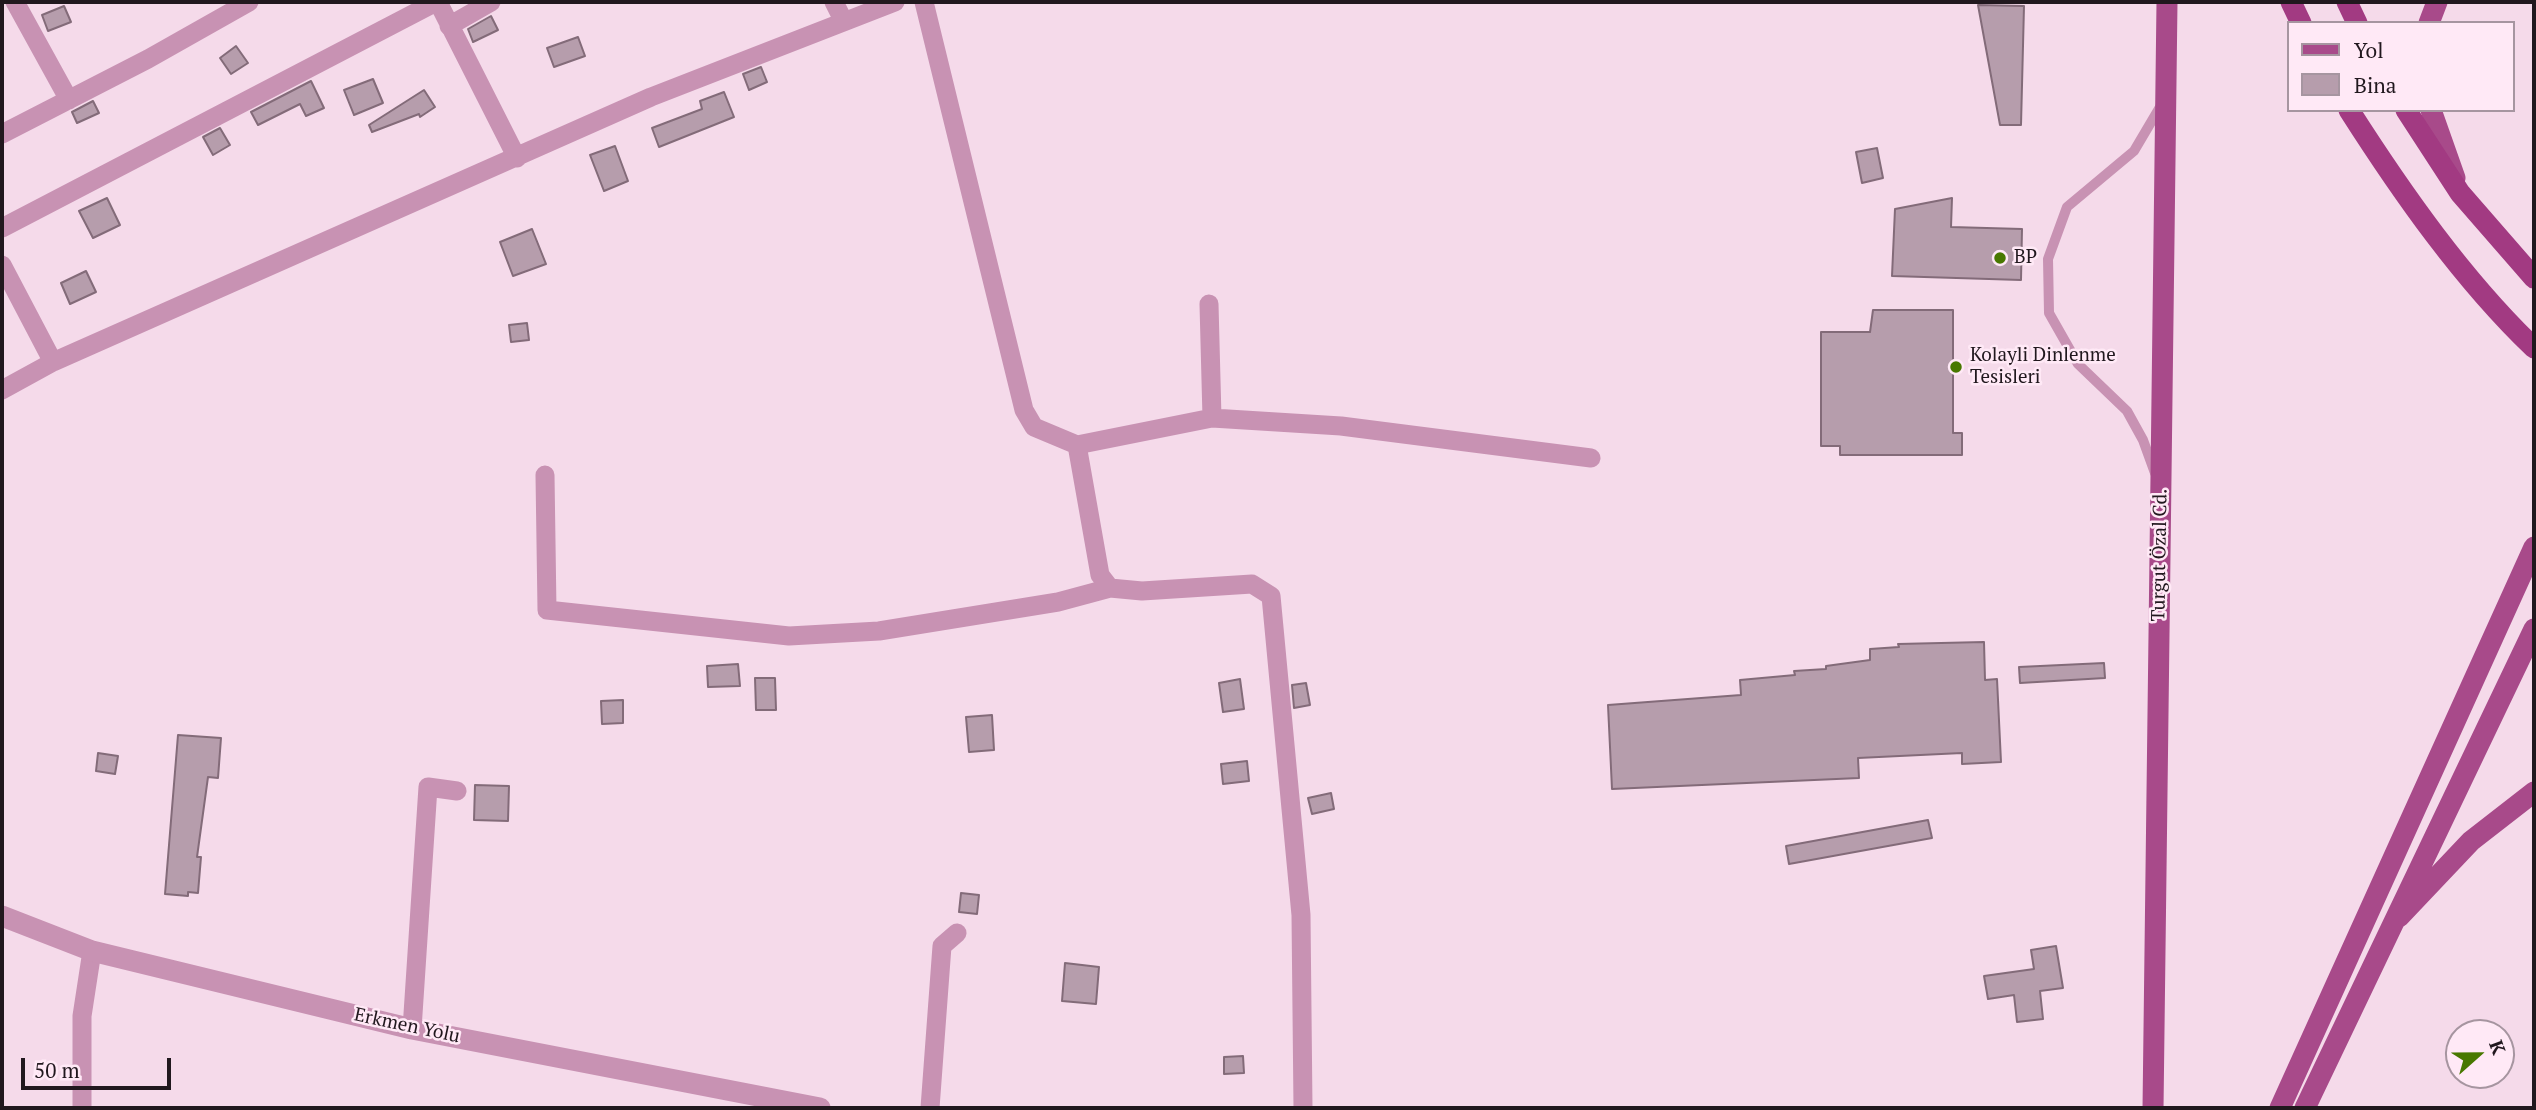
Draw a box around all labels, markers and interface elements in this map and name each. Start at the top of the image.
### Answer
legend [2288,21,2515,112]
text: Yol [2354,36,2384,64]
text: Bina [2354,71,2396,99]
place label: BP [2014,247,2037,269]
marker: BP [1992,250,2008,266]
place label: Kolayli Dinlenme Tesisleri [1970,345,2116,389]
marker: Kolayli Dinlenme Tesisleri [1948,359,1964,375]
street label: Turgut Özal Cd. [2147,488,2173,622]
street label: Erkmen Yolu [352,1004,462,1048]
north arrow [2445,1019,2515,1089]
text: K [2484,1036,2512,1058]
scale bar [24,1044,175,1088]
text: 50 m [34,1056,80,1084]

